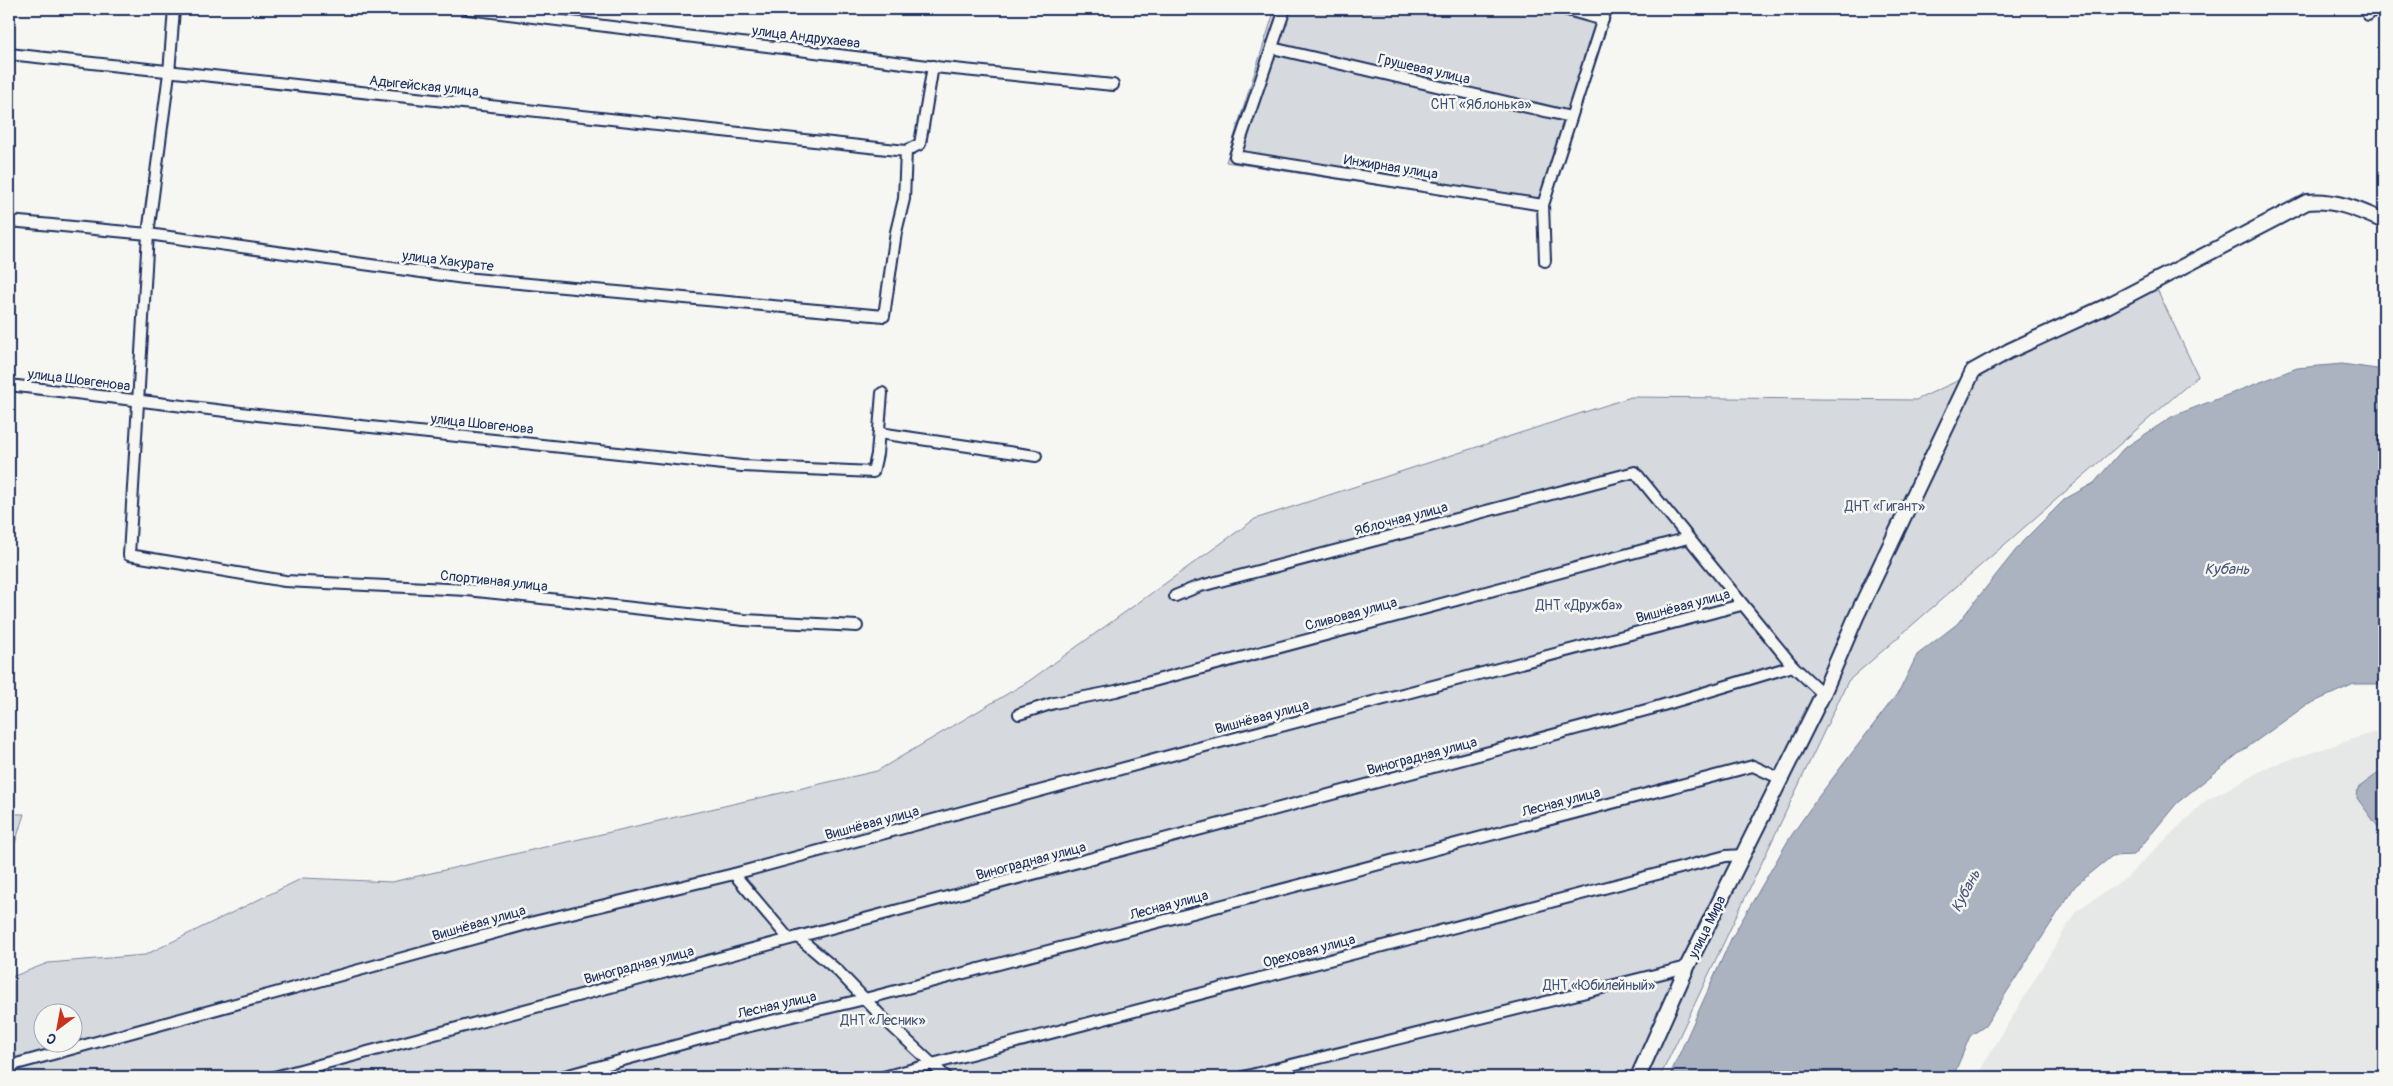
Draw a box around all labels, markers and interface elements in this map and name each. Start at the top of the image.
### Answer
street label: улица Андрухаева [750,22,861,52]
street label: Грушевая улица [1376,50,1472,88]
street label: Адыгейская улица [368,72,480,100]
park label: СНТ «Яблонька» [1431,96,1531,113]
street label: Инжирная улица [1343,151,1439,183]
street label: улица Хакурате [400,247,495,275]
street label: улица Шовгенова [26,365,131,395]
street label: улица Шовгенова [429,410,534,438]
street label: Яблочная улица [1352,498,1450,540]
park label: ДНТ «Гигант» [1844,498,1925,515]
water label: Кубань [2204,560,2250,579]
street label: Спортивная улица [439,567,549,595]
street label: Вишнёвая улица [1634,585,1732,627]
street label: Сливовая улица [1303,594,1399,634]
park label: ДНТ «Дружба» [1535,597,1622,614]
street label: Вишнёвая улица [1213,696,1311,738]
street label: Виноградная улица [1365,733,1479,779]
street label: Лесная улица [1519,783,1602,821]
street label: Вишнёвая улица [823,802,921,844]
street label: Виноградная улица [974,838,1088,884]
water label: Кубань [1947,867,1985,915]
street label: Лесная улица [1127,886,1210,924]
street label: улица Мира [1684,893,1729,962]
street label: Вишнёвая улица [430,902,528,944]
street label: Ореховая улица [1261,931,1357,971]
street label: Виноградная улица [582,942,696,988]
park label: ДНТ «Юбилейный» [1542,977,1655,994]
street label: Лесная улица [735,988,818,1023]
north arrow [32,1004,82,1054]
park label: ДНТ «Лесник» [840,1012,925,1029]
text: С [43,1029,60,1048]

